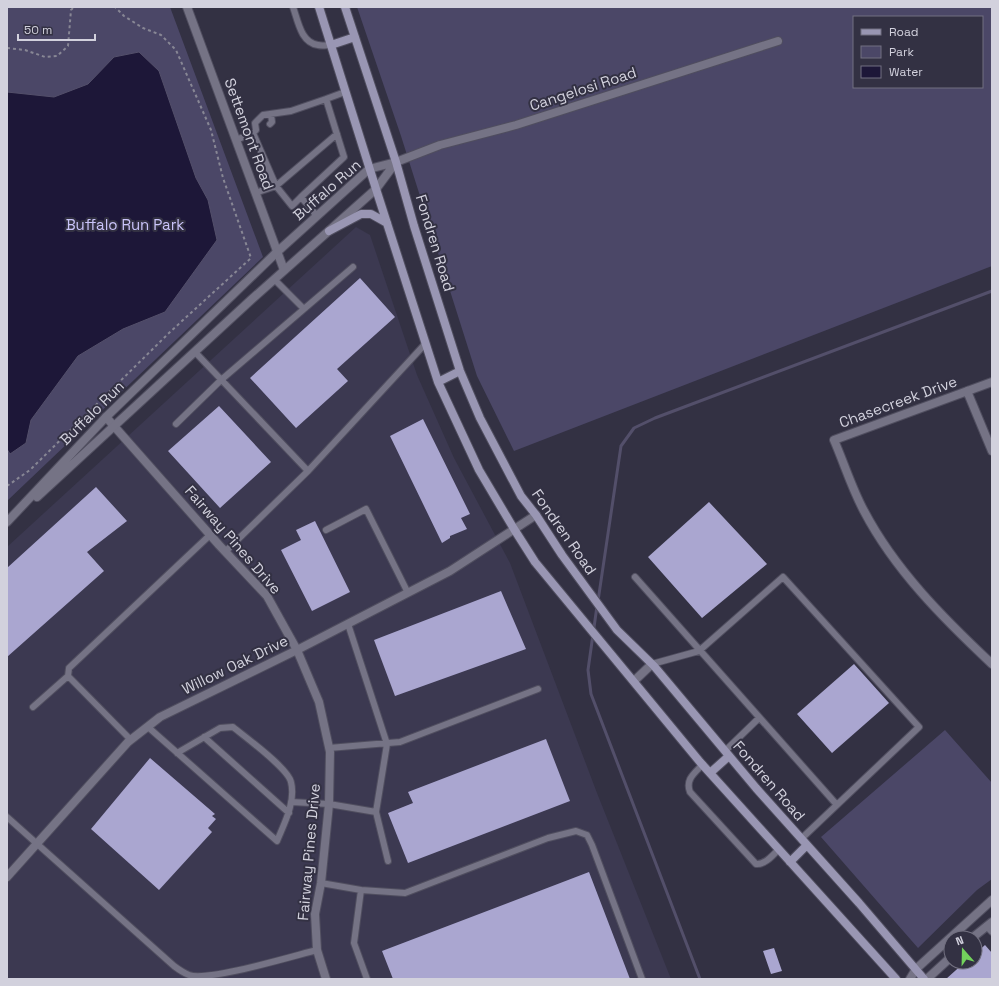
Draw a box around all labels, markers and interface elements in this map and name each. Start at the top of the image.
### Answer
scale bar [18,16,95,42]
legend [853,16,983,88]
text: 50 m [24,22,52,38]
text: Road [889,24,918,40]
text: Park [889,44,914,60]
street label: Cangelosi Road [527,62,639,115]
text: Water [889,64,923,80]
street label: Settemont Road [220,75,278,192]
street label: Buffalo Run [289,155,364,224]
street label: Fondren Road [412,192,459,294]
park label: Buffalo Run Park [66,215,184,234]
street label: Chasecreek Drive [836,371,960,432]
street label: Buffalo Run [55,376,128,449]
street label: Fairway Pines Drive [181,481,286,598]
street label: Fondren Road [528,485,601,578]
street label: Willow Oak Drive [179,631,291,698]
street label: Fondren Road [729,737,809,825]
street label: Fairway Pines Drive [293,782,324,921]
north arrow [943,930,983,970]
text: N [954,933,965,948]

